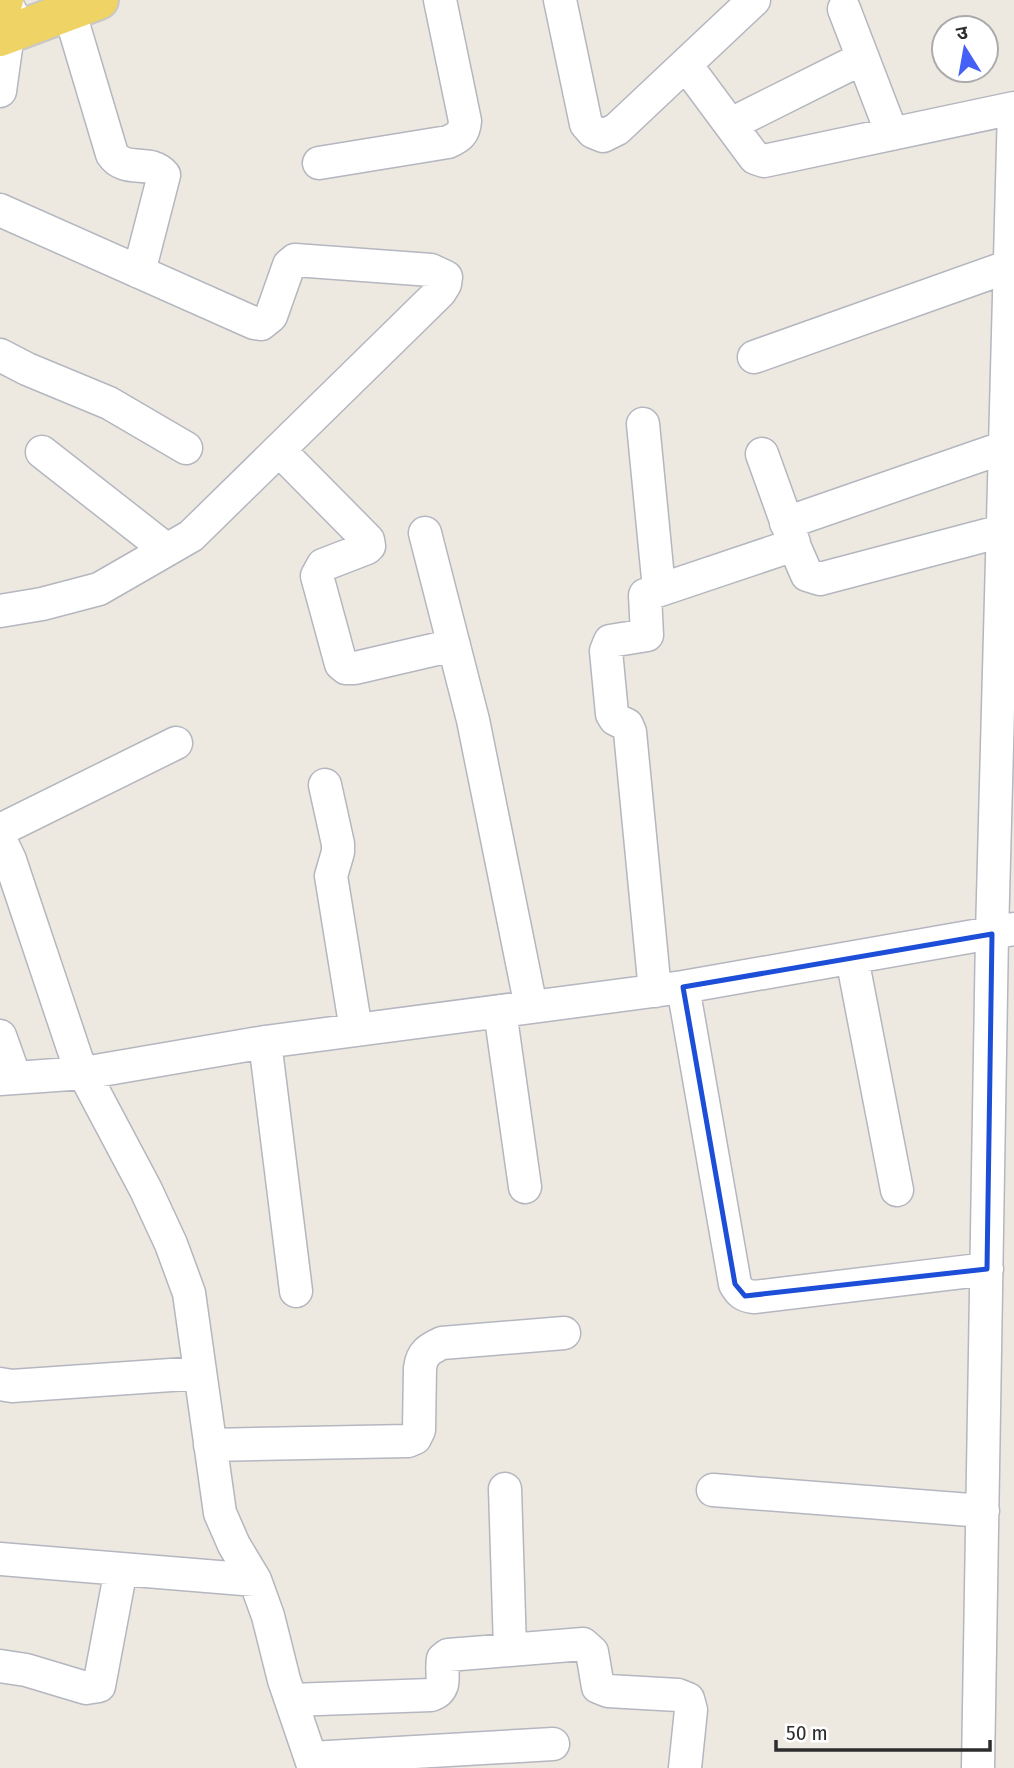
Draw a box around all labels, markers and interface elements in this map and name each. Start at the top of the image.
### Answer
north arrow [930,14,1000,84]
text: उ [954,20,970,45]
scale bar [776,1708,990,1752]
text: 50 m [786,1720,828,1746]

